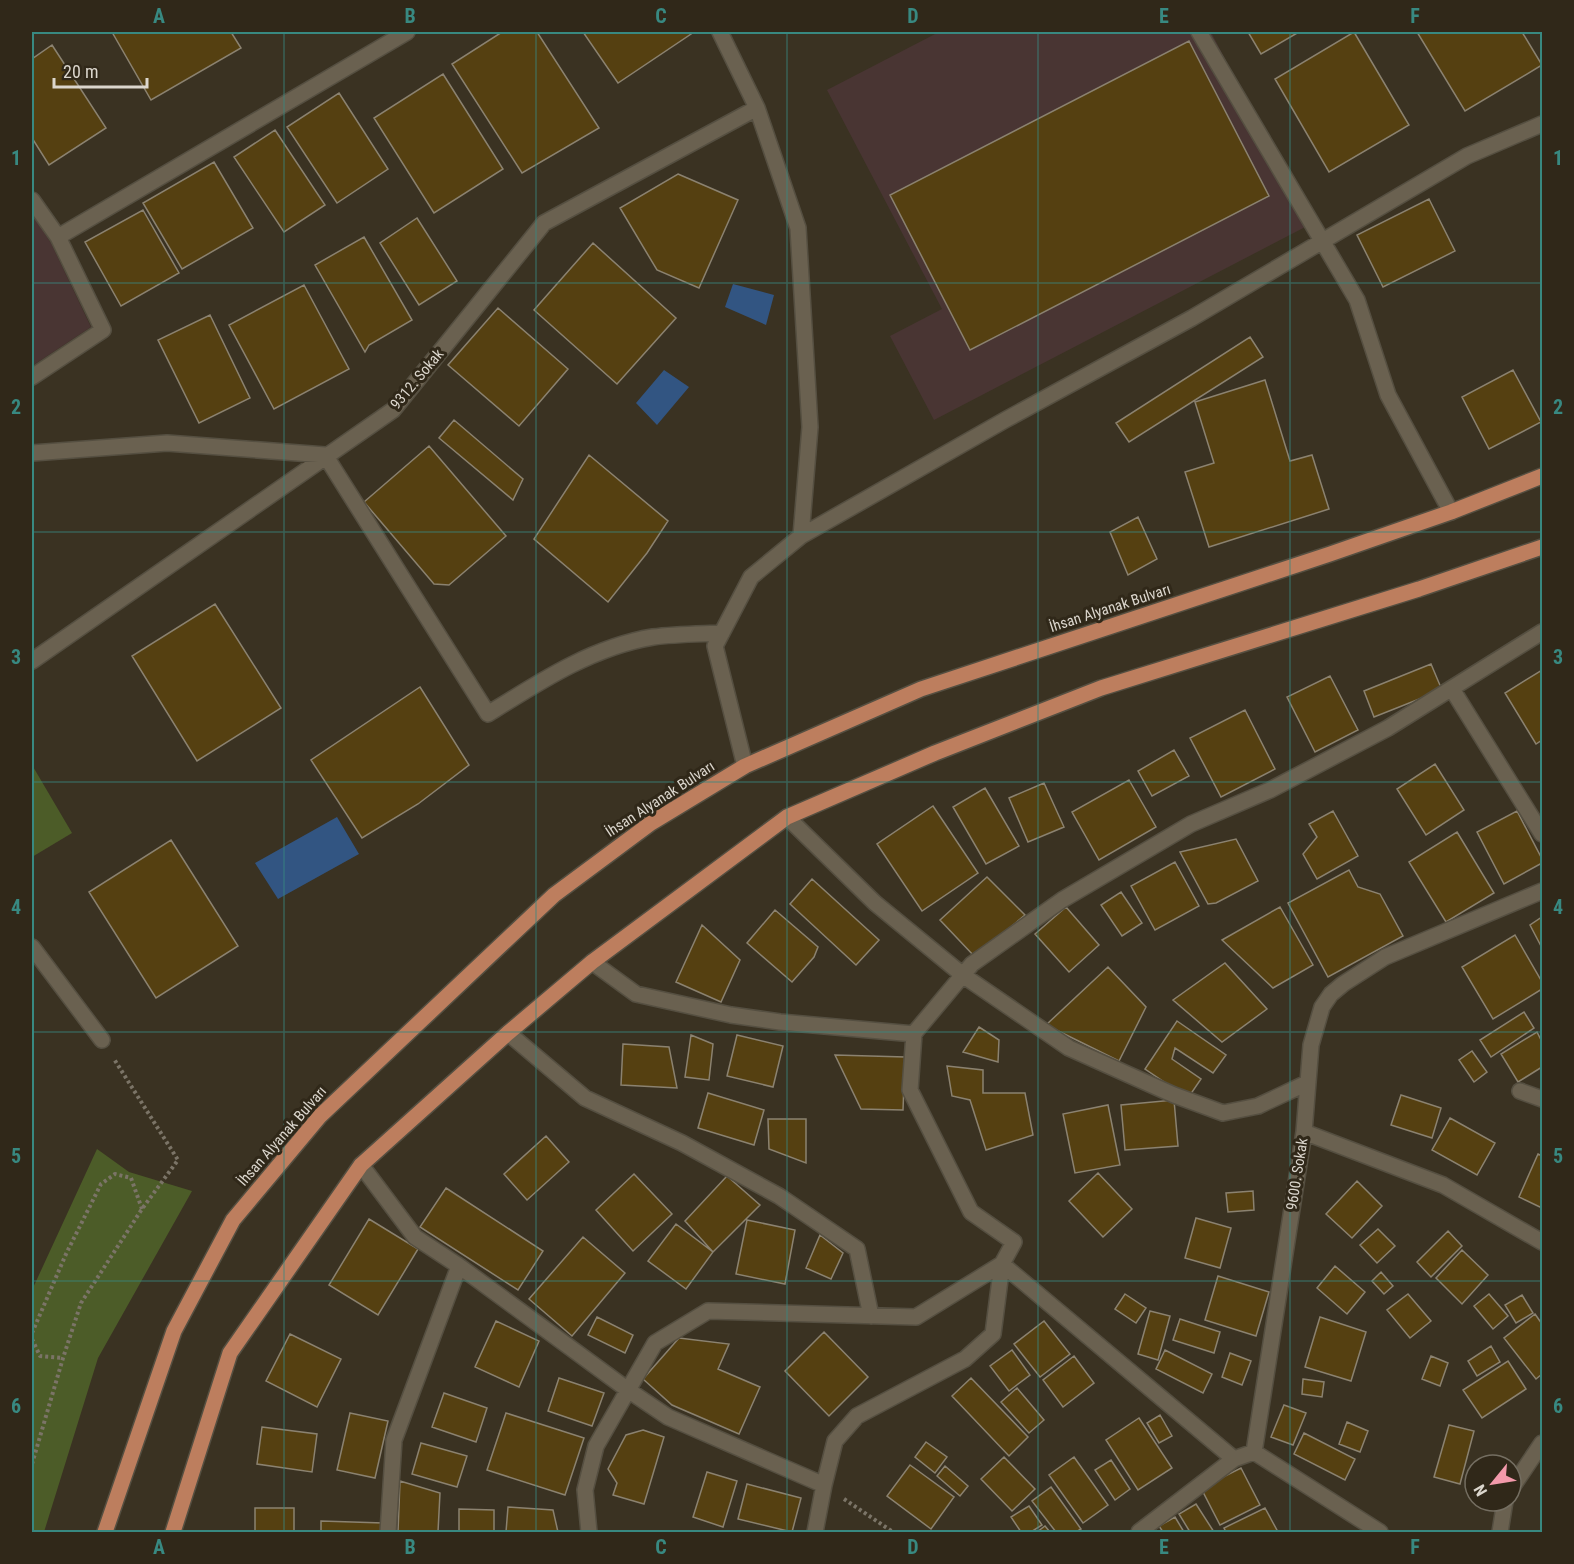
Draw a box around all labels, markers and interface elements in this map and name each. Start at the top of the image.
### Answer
text: A [153,4,165,28]
text: B [404,4,416,28]
text: C [655,4,667,28]
text: D [907,4,919,28]
text: E [1159,4,1169,28]
text: F [1410,4,1420,28]
scale bar [54,51,147,89]
text: 20 m [63,61,98,82]
text: 1 [11,146,21,170]
text: 1 [1553,146,1563,170]
street label: 9312. Sokak [387,345,448,413]
text: 2 [11,395,21,419]
text: 2 [1553,395,1563,419]
street label: İhsan Alyanak Bulvarı [1047,580,1173,636]
text: 3 [11,645,21,669]
text: 3 [1553,645,1563,669]
street label: İhsan Alyanak Bulvarı [602,757,718,841]
text: 4 [11,895,21,919]
text: 4 [1553,895,1563,919]
street label: İhsan Alyanak Bulvarı [234,1082,330,1190]
street label: 9600. Sokak [1282,1136,1312,1211]
text: 5 [11,1144,21,1168]
text: 5 [1553,1144,1563,1168]
text: 6 [11,1394,21,1418]
text: 6 [1553,1394,1563,1418]
north arrow [1463,1453,1523,1513]
text: N [1470,1481,1491,1499]
text: A [153,1535,165,1559]
text: B [404,1535,416,1559]
text: C [655,1535,667,1559]
text: D [907,1535,919,1559]
text: E [1159,1535,1169,1559]
text: F [1410,1535,1420,1559]

